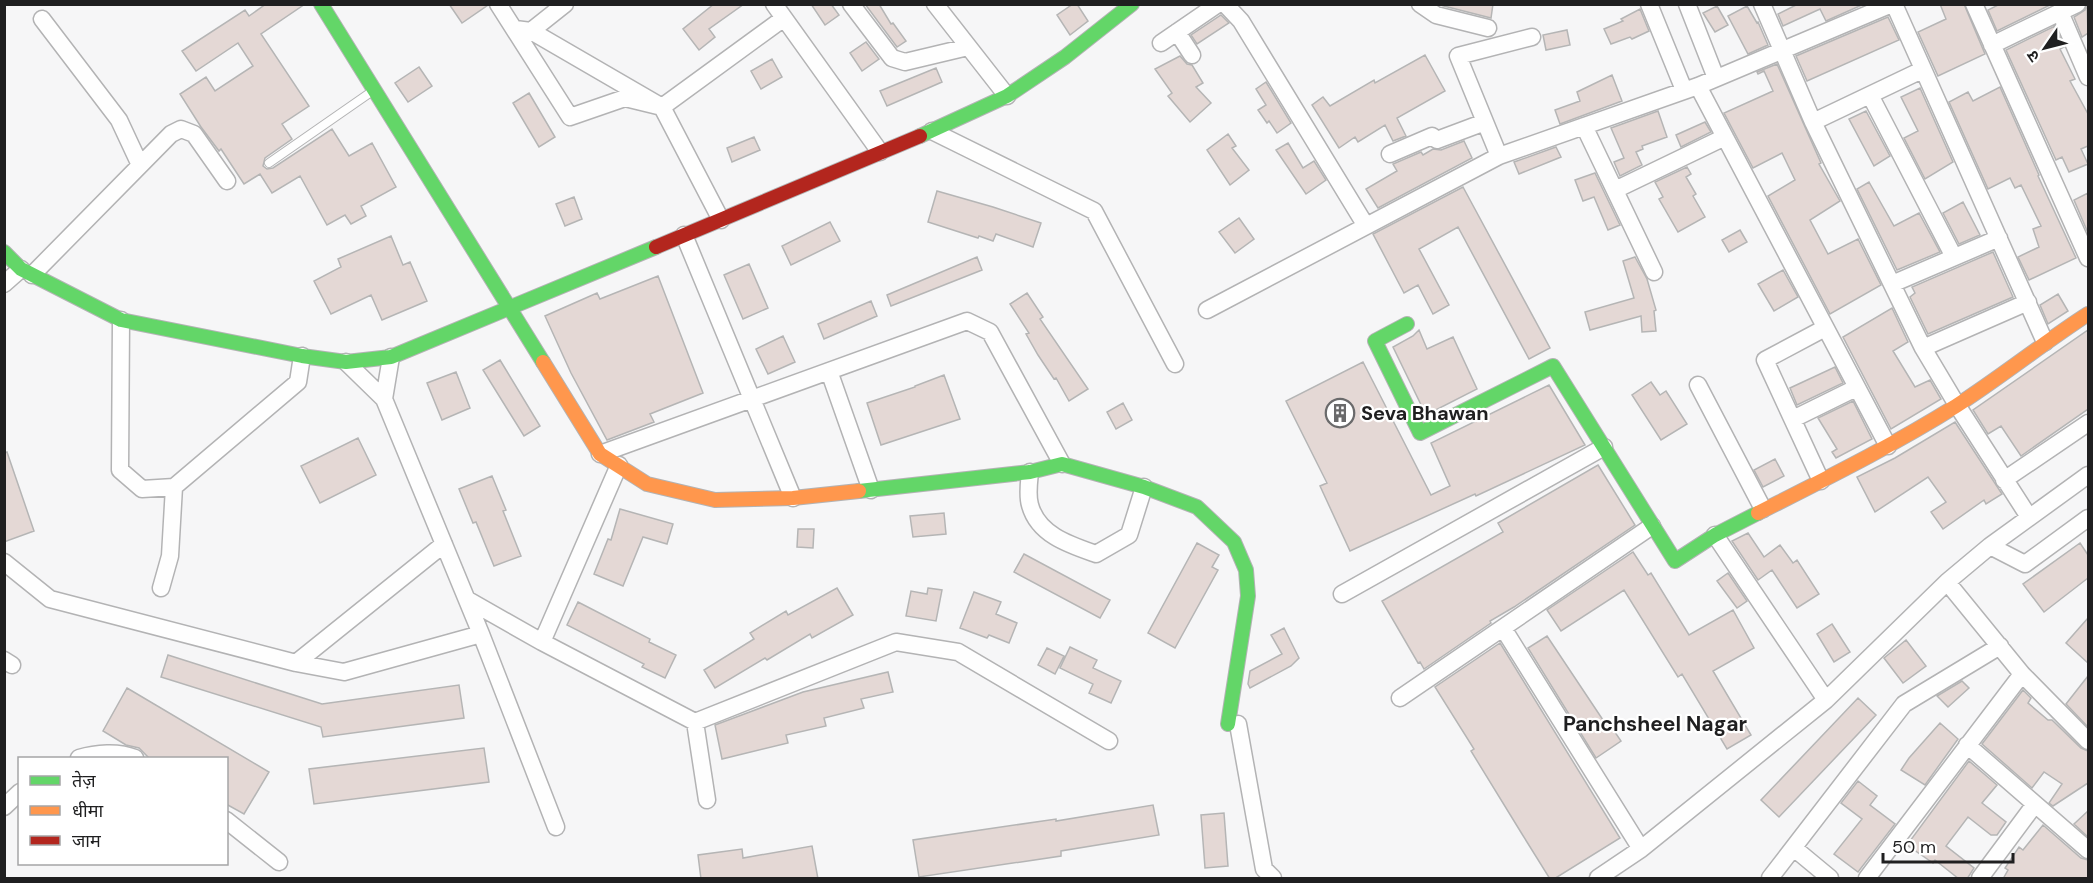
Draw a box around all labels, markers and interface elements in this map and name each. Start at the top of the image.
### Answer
north arrow [2015,18,2075,78]
text: उ [2021,46,2044,66]
building icon: Seva Bhawan [1324,397,1356,429]
place label: Seva Bhawan [1361,400,1489,426]
district label: Panchsheel Nagar [1563,710,1748,738]
legend [18,757,228,865]
text: तेज़ [72,769,96,793]
text: धीमा [72,799,103,823]
scale bar [1883,826,2014,864]
text: जाम [72,829,102,853]
text: 50 m [1892,835,1936,859]

